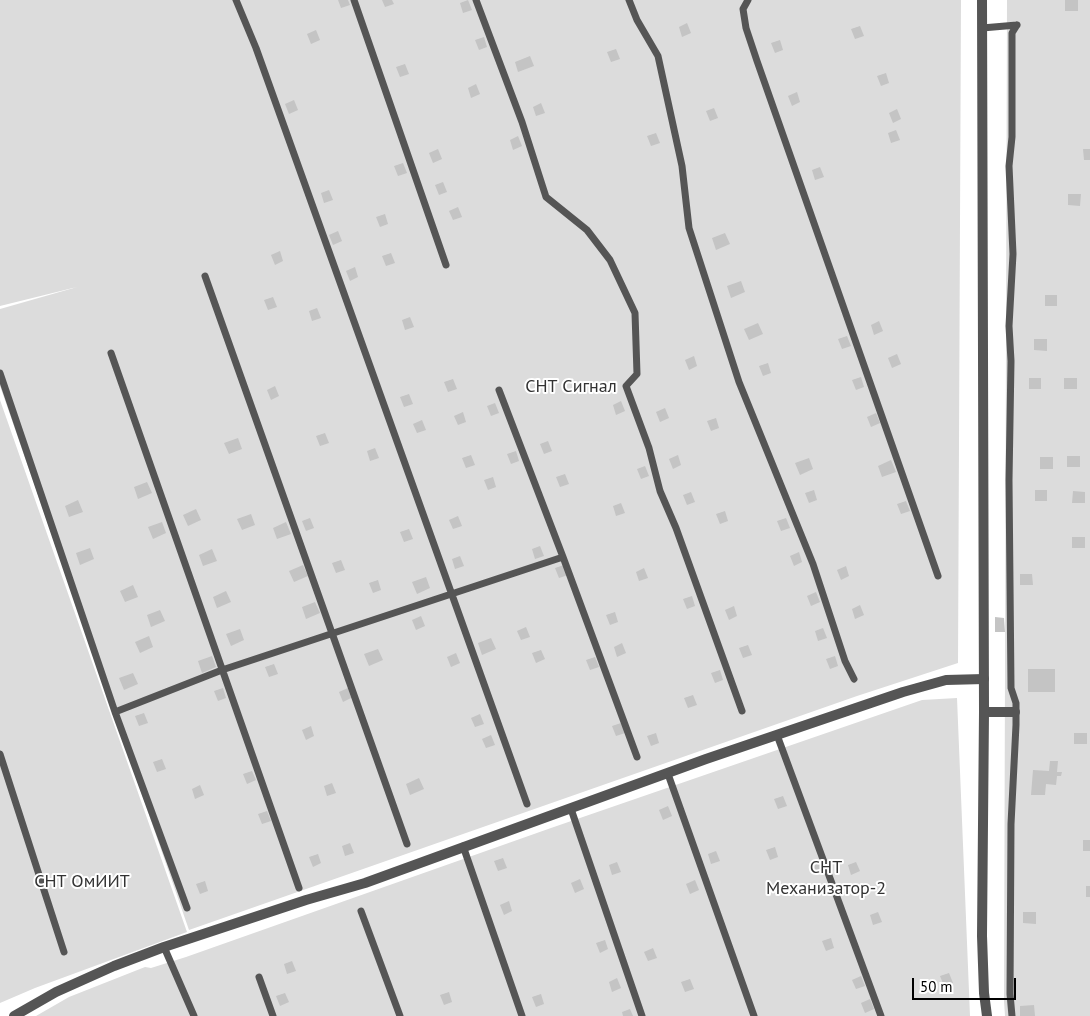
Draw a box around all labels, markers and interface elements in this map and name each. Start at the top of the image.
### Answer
park label: СНТ Сигнал [525,376,617,398]
park label: СНТ Механизатор-2 [766,857,886,900]
park label: СНТ ОмИИТ [34,871,130,893]
scale bar [915,968,1019,1000]
text: 50 m [920,977,953,996]

